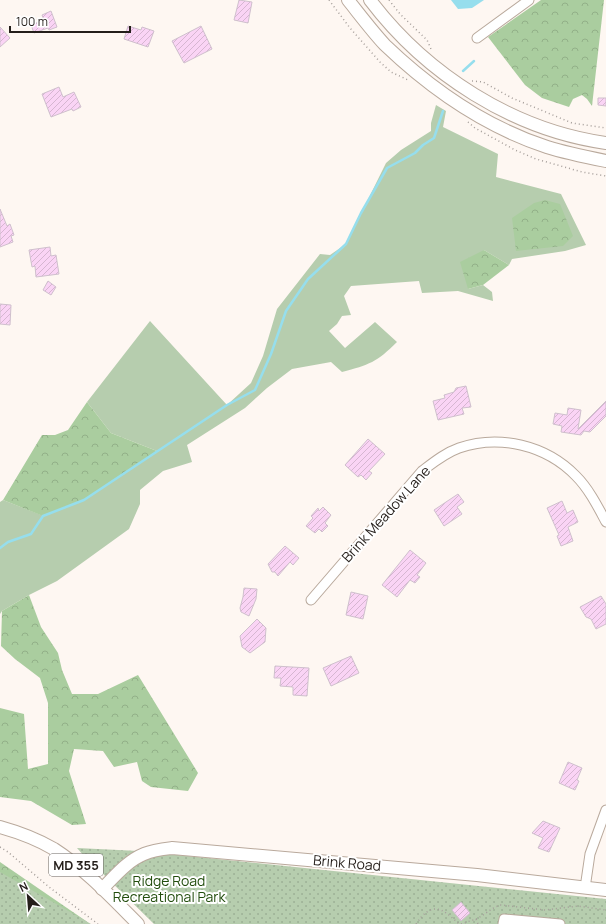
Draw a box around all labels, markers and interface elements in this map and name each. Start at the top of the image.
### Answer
scale bar [10,8,130,34]
text: 100 m [16,13,48,30]
street label: Brink Meadow Lane [337,461,434,566]
street label: Brink Road [312,850,382,875]
road number: MD 355 [49,854,103,876]
park label: Ridge Road Recreational Park [113,871,226,906]
north arrow [8,876,48,916]
text: N [17,878,30,895]

